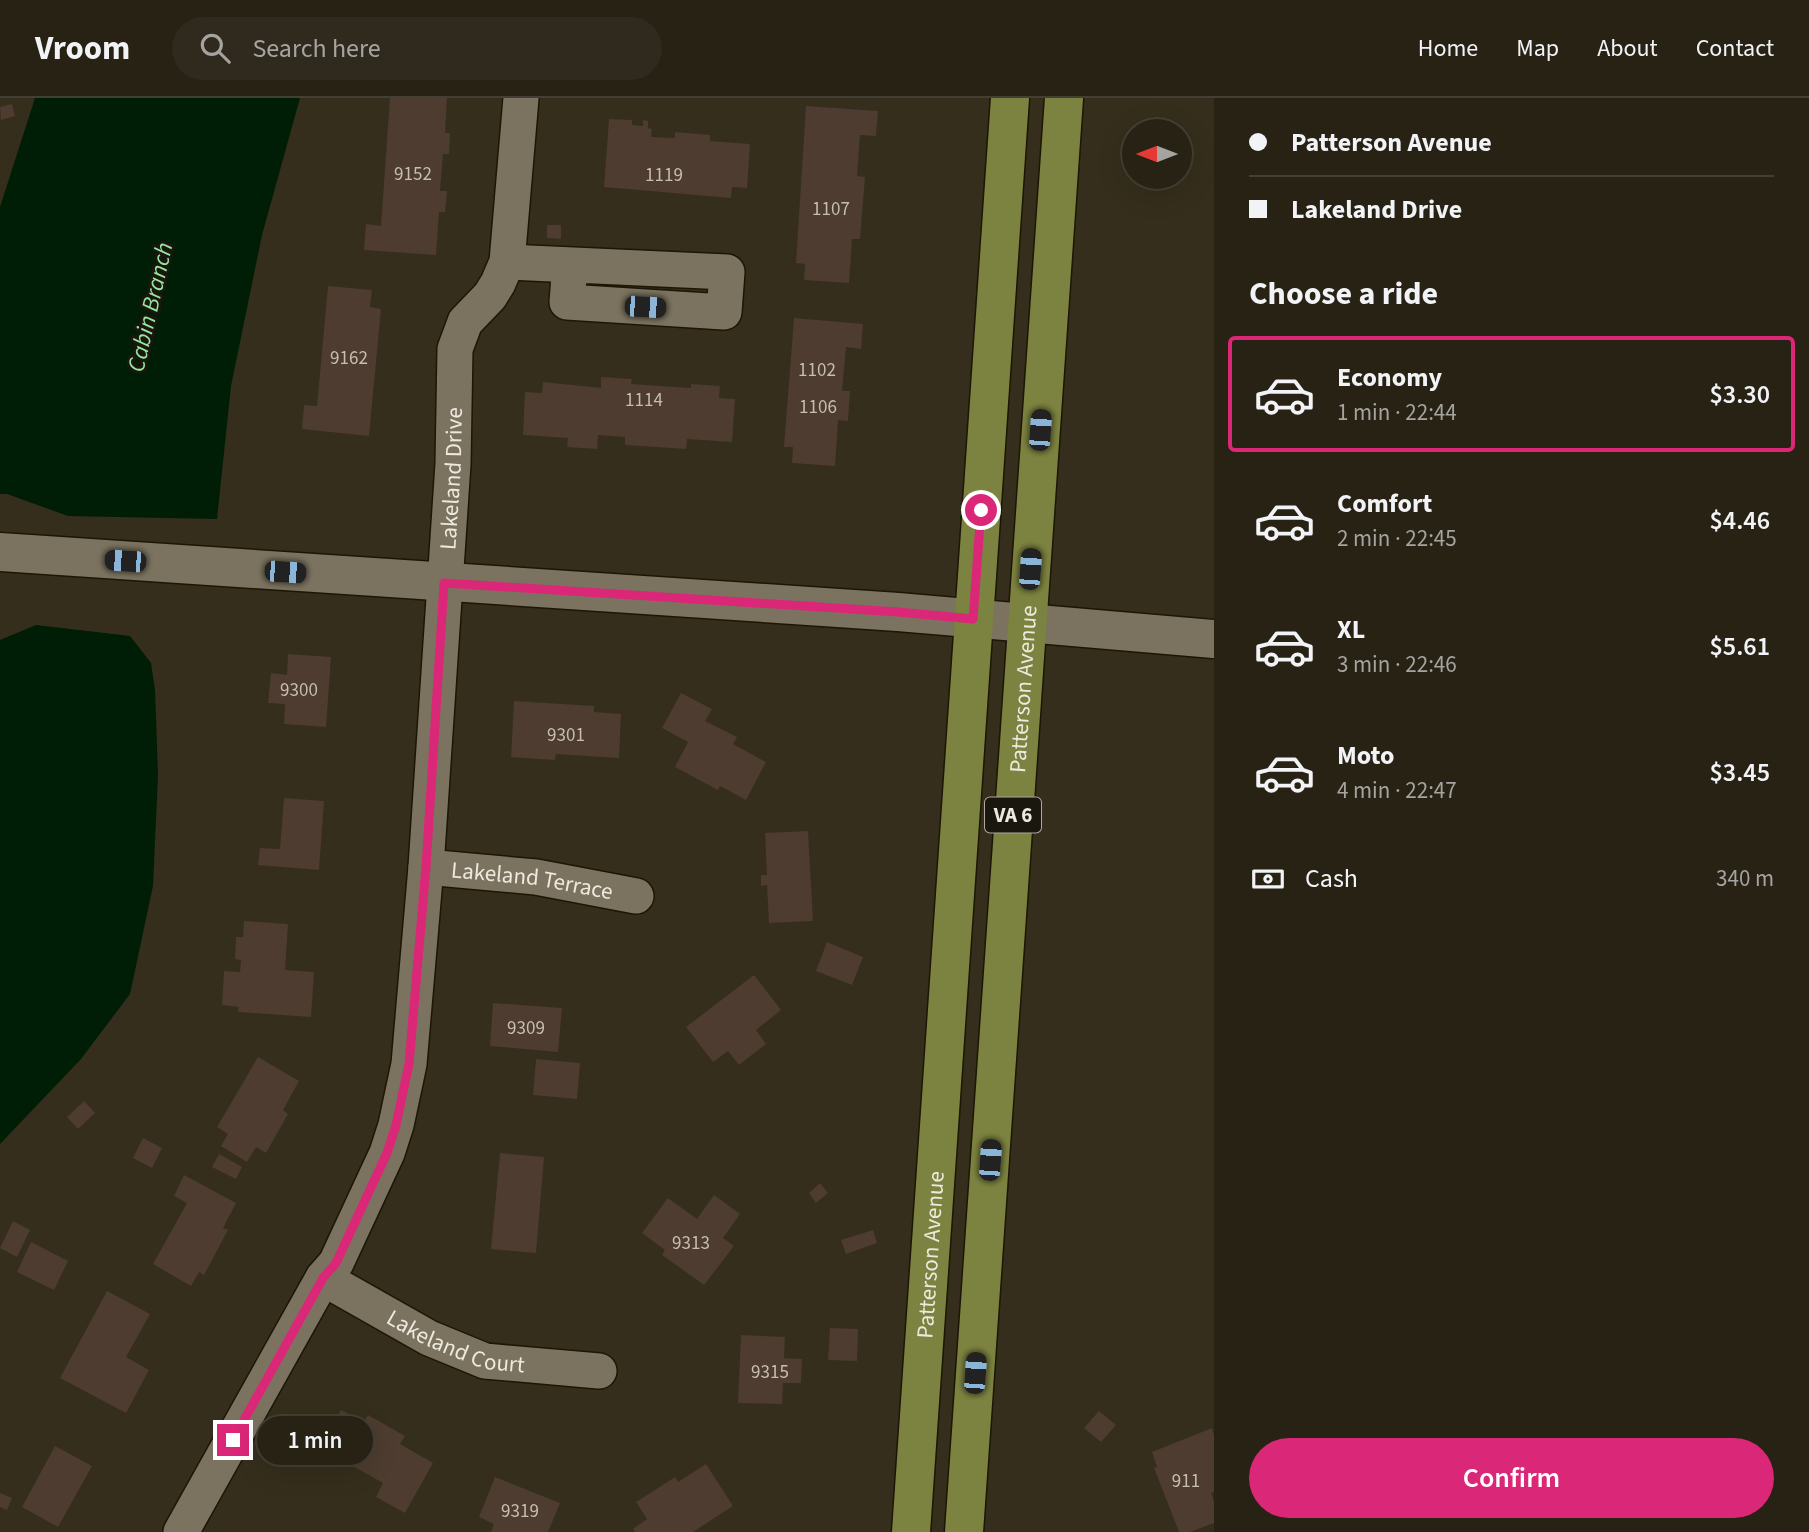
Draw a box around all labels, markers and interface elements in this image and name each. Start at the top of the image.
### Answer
search box [172,17,662,80]
text: Vroom [35,25,130,72]
icon: search [196,29,234,67]
text: Search here [252,30,381,67]
text: Home [1418,31,1478,66]
text: Map [1516,31,1559,66]
text: About [1597,31,1658,66]
text: Contact [1696,31,1774,66]
north arrow [1122,119,1192,189]
map controls [1122,119,1192,189]
text: Patterson Avenue [1291,124,1492,161]
house number: 9152 [394,161,432,188]
house number: 1119 [645,162,683,189]
text: Lakeland Drive [1291,191,1462,228]
house number: 1107 [812,196,850,223]
water label: Cabin Branch [119,239,182,375]
text: Choose a ride [1249,271,1438,317]
car [624,295,667,319]
house number: 9162 [330,345,368,372]
house number: 1102 [798,357,836,384]
text: Economy [1337,359,1442,396]
icon: car [1253,363,1316,426]
text: $3.30 [1709,376,1770,413]
house number: 1114 [625,387,663,414]
house number: 1106 [799,394,837,421]
text: 1 min · 22:44 [1337,396,1457,429]
street label: Lakeland Drive [431,407,471,551]
car [1029,408,1052,452]
text: Comfort [1337,485,1432,522]
icon: car [1253,489,1316,552]
route start [965,494,997,526]
text: $4.46 [1709,502,1770,539]
text: 2 min · 22:45 [1337,522,1457,555]
car [1019,547,1042,591]
car [104,549,147,573]
car [264,560,307,584]
street label: Patterson Avenue [1001,604,1046,774]
text: XL [1337,611,1365,648]
icon: car [1253,615,1316,678]
text: $5.61 [1709,628,1770,665]
text: 3 min · 22:46 [1337,648,1457,681]
house number: 9300 [280,677,318,704]
house number: 9301 [547,722,585,749]
text: Moto [1337,737,1394,774]
icon: car [1253,741,1316,804]
text: $3.45 [1709,754,1770,791]
text: 4 min · 22:47 [1337,774,1457,807]
road number: VA 6 [985,798,1041,832]
street label: Lakeland Terrace [450,853,616,908]
icon: cash [1249,860,1287,898]
text: Cash [1305,860,1358,897]
text: 340 m [1716,862,1774,895]
house number: 9309 [507,1015,545,1042]
car [979,1138,1002,1182]
street label: Patterson Avenue [908,1170,953,1339]
house number: 9313 [672,1230,710,1257]
street label: Lakeland Court [381,1301,526,1381]
car [964,1351,987,1395]
house number: 9315 [751,1359,789,1386]
callout: 1 min [258,1416,373,1464]
route end [217,1424,249,1456]
text: 1 min [288,1424,342,1457]
button: Confirm [1249,1438,1774,1518]
house number: 911 [1172,1468,1200,1495]
house number: 9319 [501,1498,539,1525]

